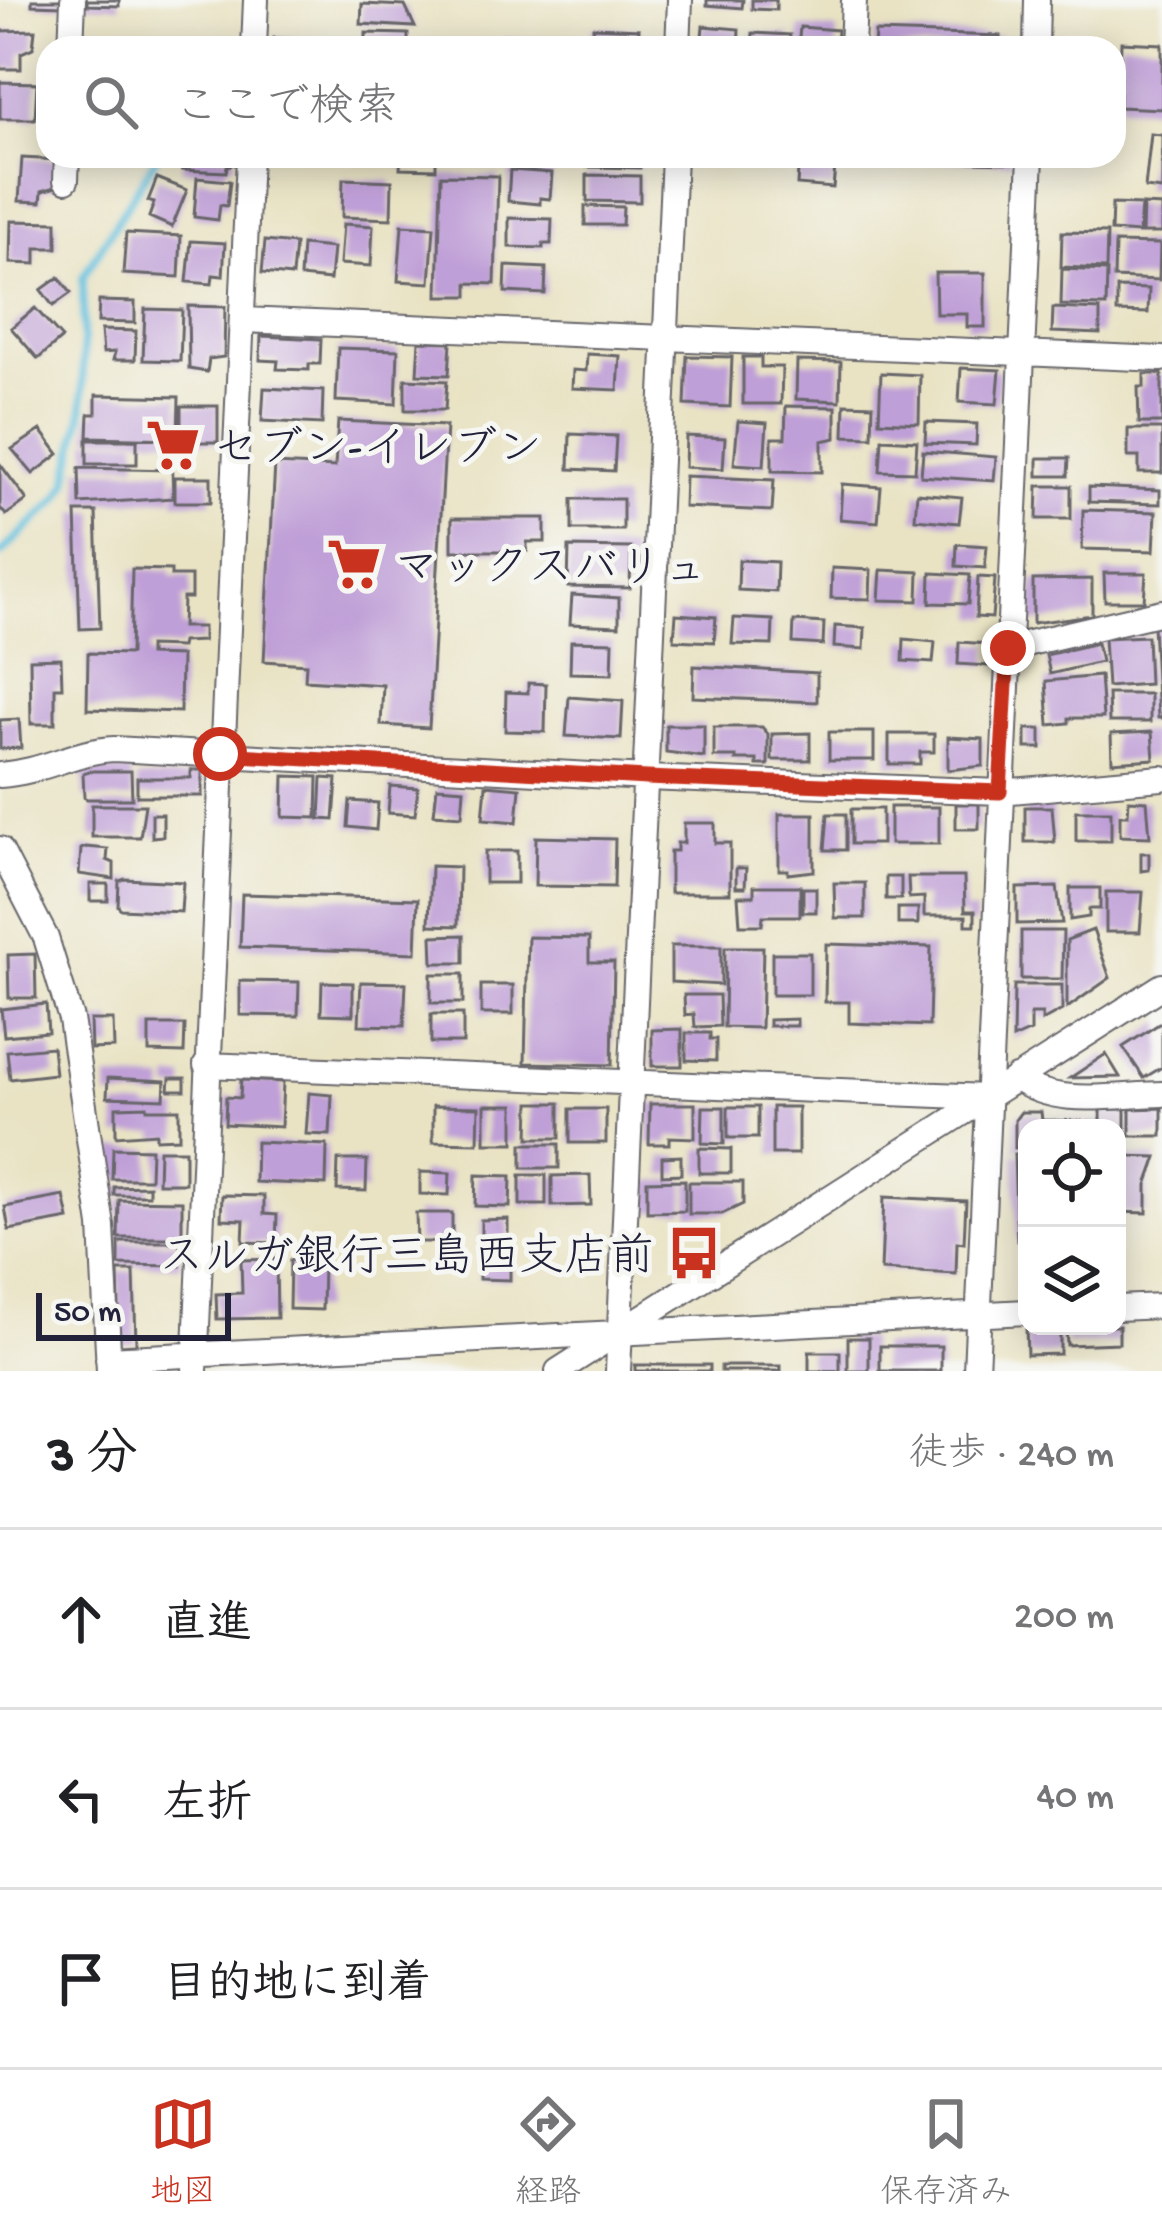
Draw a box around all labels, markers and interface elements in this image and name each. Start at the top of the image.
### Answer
search box [36,36,1126,168]
icon: search [78,69,144,135]
text: ここで検索 [174,84,399,137]
supermarket icon: セブン-イレブン [144,416,202,474]
place label: セブン-イレブン [213,425,542,479]
supermarket icon: マックスバリュ [325,535,383,593]
place label: マックスバリュ [394,545,708,598]
route end [981,621,1035,675]
route start [193,727,247,781]
map controls [1018,1119,1126,1335]
button: locate [1018,1119,1126,1227]
bus stop icon: スルガ銀行三島西支店前 [665,1224,723,1282]
button: layers [1018,1227,1126,1335]
place label: スルガ銀行三島西支店前 [159,1232,654,1287]
scale bar [36,1287,231,1340]
text: 50 m [54,1295,121,1333]
text: 3 分 [48,1429,138,1489]
text: 徒歩 · 240 m [909,1434,1114,1480]
icon: ahead [48,1586,114,1652]
text: 200 m [1014,1596,1114,1642]
text: 直進 [162,1601,252,1654]
icon: left [48,1766,114,1832]
text: 40 m [1036,1776,1114,1822]
text: 左折 [162,1781,252,1834]
icon: arrive [48,1946,114,2012]
text: 目的地に到着 [162,1961,432,2014]
tab: 地図 [150,2091,216,2214]
tab: 経路 [515,2091,581,2214]
tab: 保存済み [880,2091,1012,2214]

